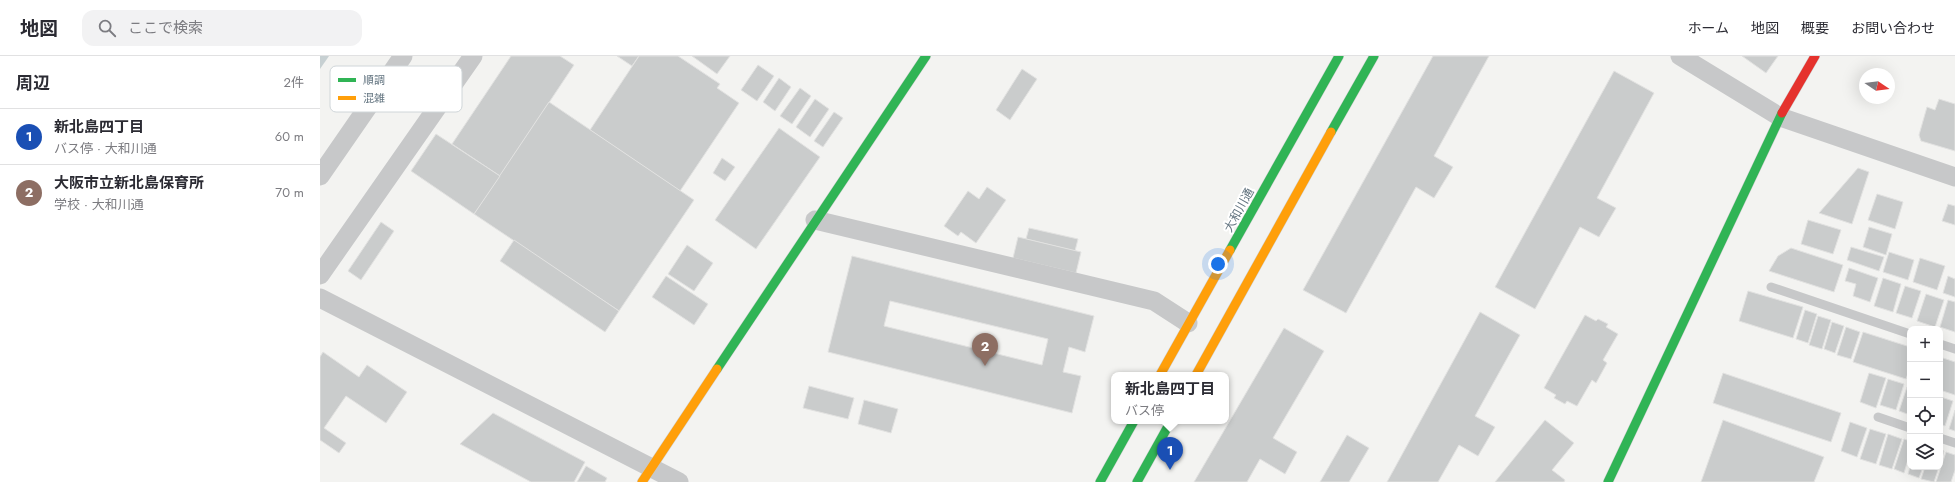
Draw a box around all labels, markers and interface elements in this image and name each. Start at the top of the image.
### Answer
search box [82,10,362,46]
text: 地図 [20,15,58,42]
icon: search [96,17,118,39]
text: ここで検索 [128,17,203,39]
text: ホーム [1687,18,1729,38]
text: 地図 [1751,18,1779,38]
text: 概要 [1801,18,1829,38]
text: お問い合わせ [1851,18,1935,38]
legend [330,66,462,112]
north arrow [1859,68,1895,104]
text: 周辺 [16,71,50,95]
text: 順調 [363,72,385,88]
text: 2件 [284,73,304,92]
text: 混雑 [363,90,385,106]
text: 新北島四丁目 [54,116,144,138]
text: 1 [26,127,32,146]
text: 60 m [275,127,304,146]
text: バス停 · 大和川通 [54,139,157,158]
text: 大阪市立新北島保育所 [54,172,204,194]
text: 2 [25,183,33,202]
text: 70 m [275,183,304,202]
street label: 大和川通 [1219,185,1259,235]
text: 学校 · 大和川通 [54,195,144,214]
your location [1208,254,1228,274]
map controls [1907,326,1943,470]
button: + [1907,326,1943,362]
pin: 2 [972,333,998,366]
button: − [1907,362,1943,398]
popup [1111,372,1229,424]
text: 新北島四丁目 [1125,378,1215,400]
button: locate [1907,398,1943,434]
text: バス停 [1125,401,1164,420]
button: layers [1907,434,1943,470]
pin: 1 [1157,437,1183,470]

